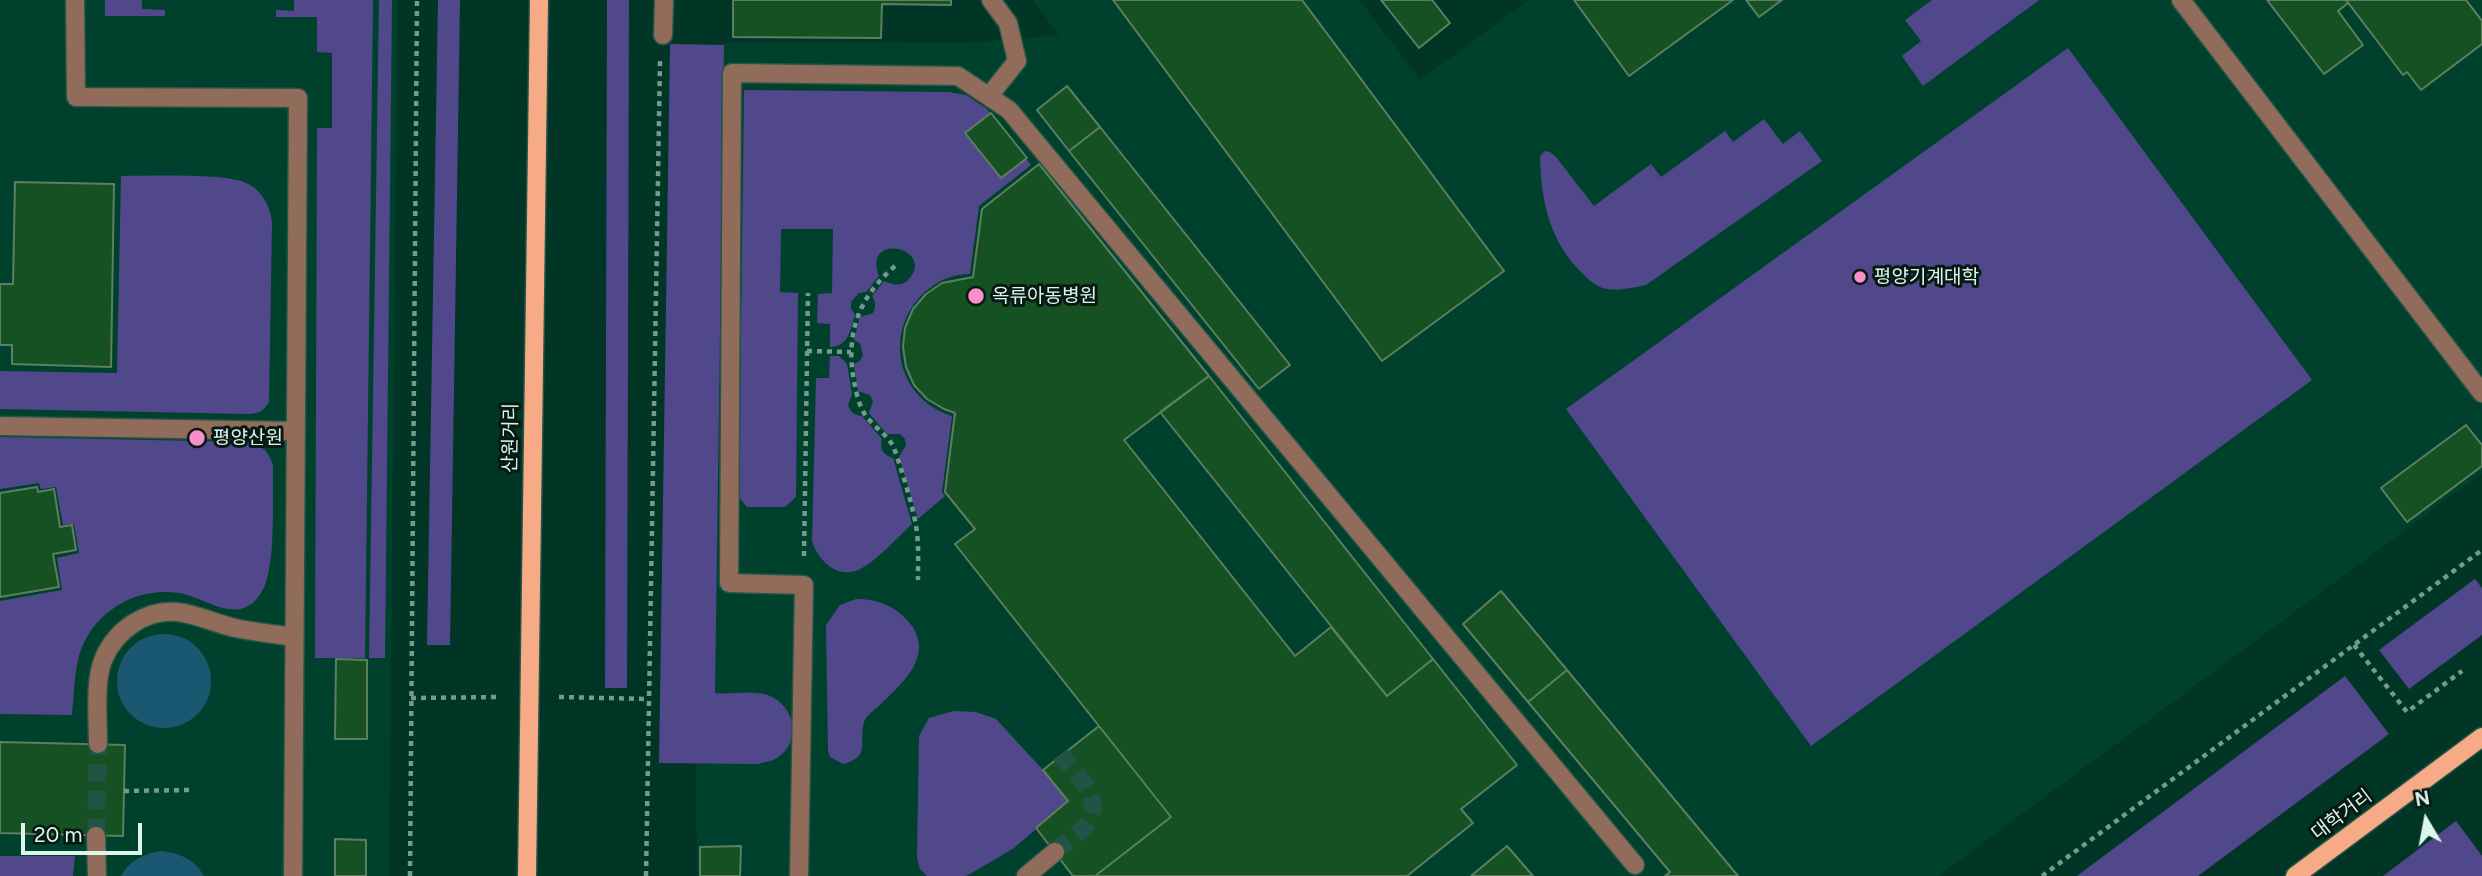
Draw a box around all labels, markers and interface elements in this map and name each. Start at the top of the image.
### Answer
place label: 평양기계대학 [1874,266,1979,288]
marker: 평양기계대학 [1852,269,1868,285]
place label: 옥류아동병원 [992,285,1097,307]
marker: 옥류아동병원 [966,286,986,306]
street label: 산원거리 [499,403,523,473]
place label: 평양산원 [213,427,283,449]
marker: 평양산원 [187,428,207,448]
street label: 대학거리 [2307,785,2377,845]
north arrow [2391,785,2461,855]
text: N [2413,786,2431,811]
scale bar [24,810,145,854]
text: 20 m [34,822,82,847]

